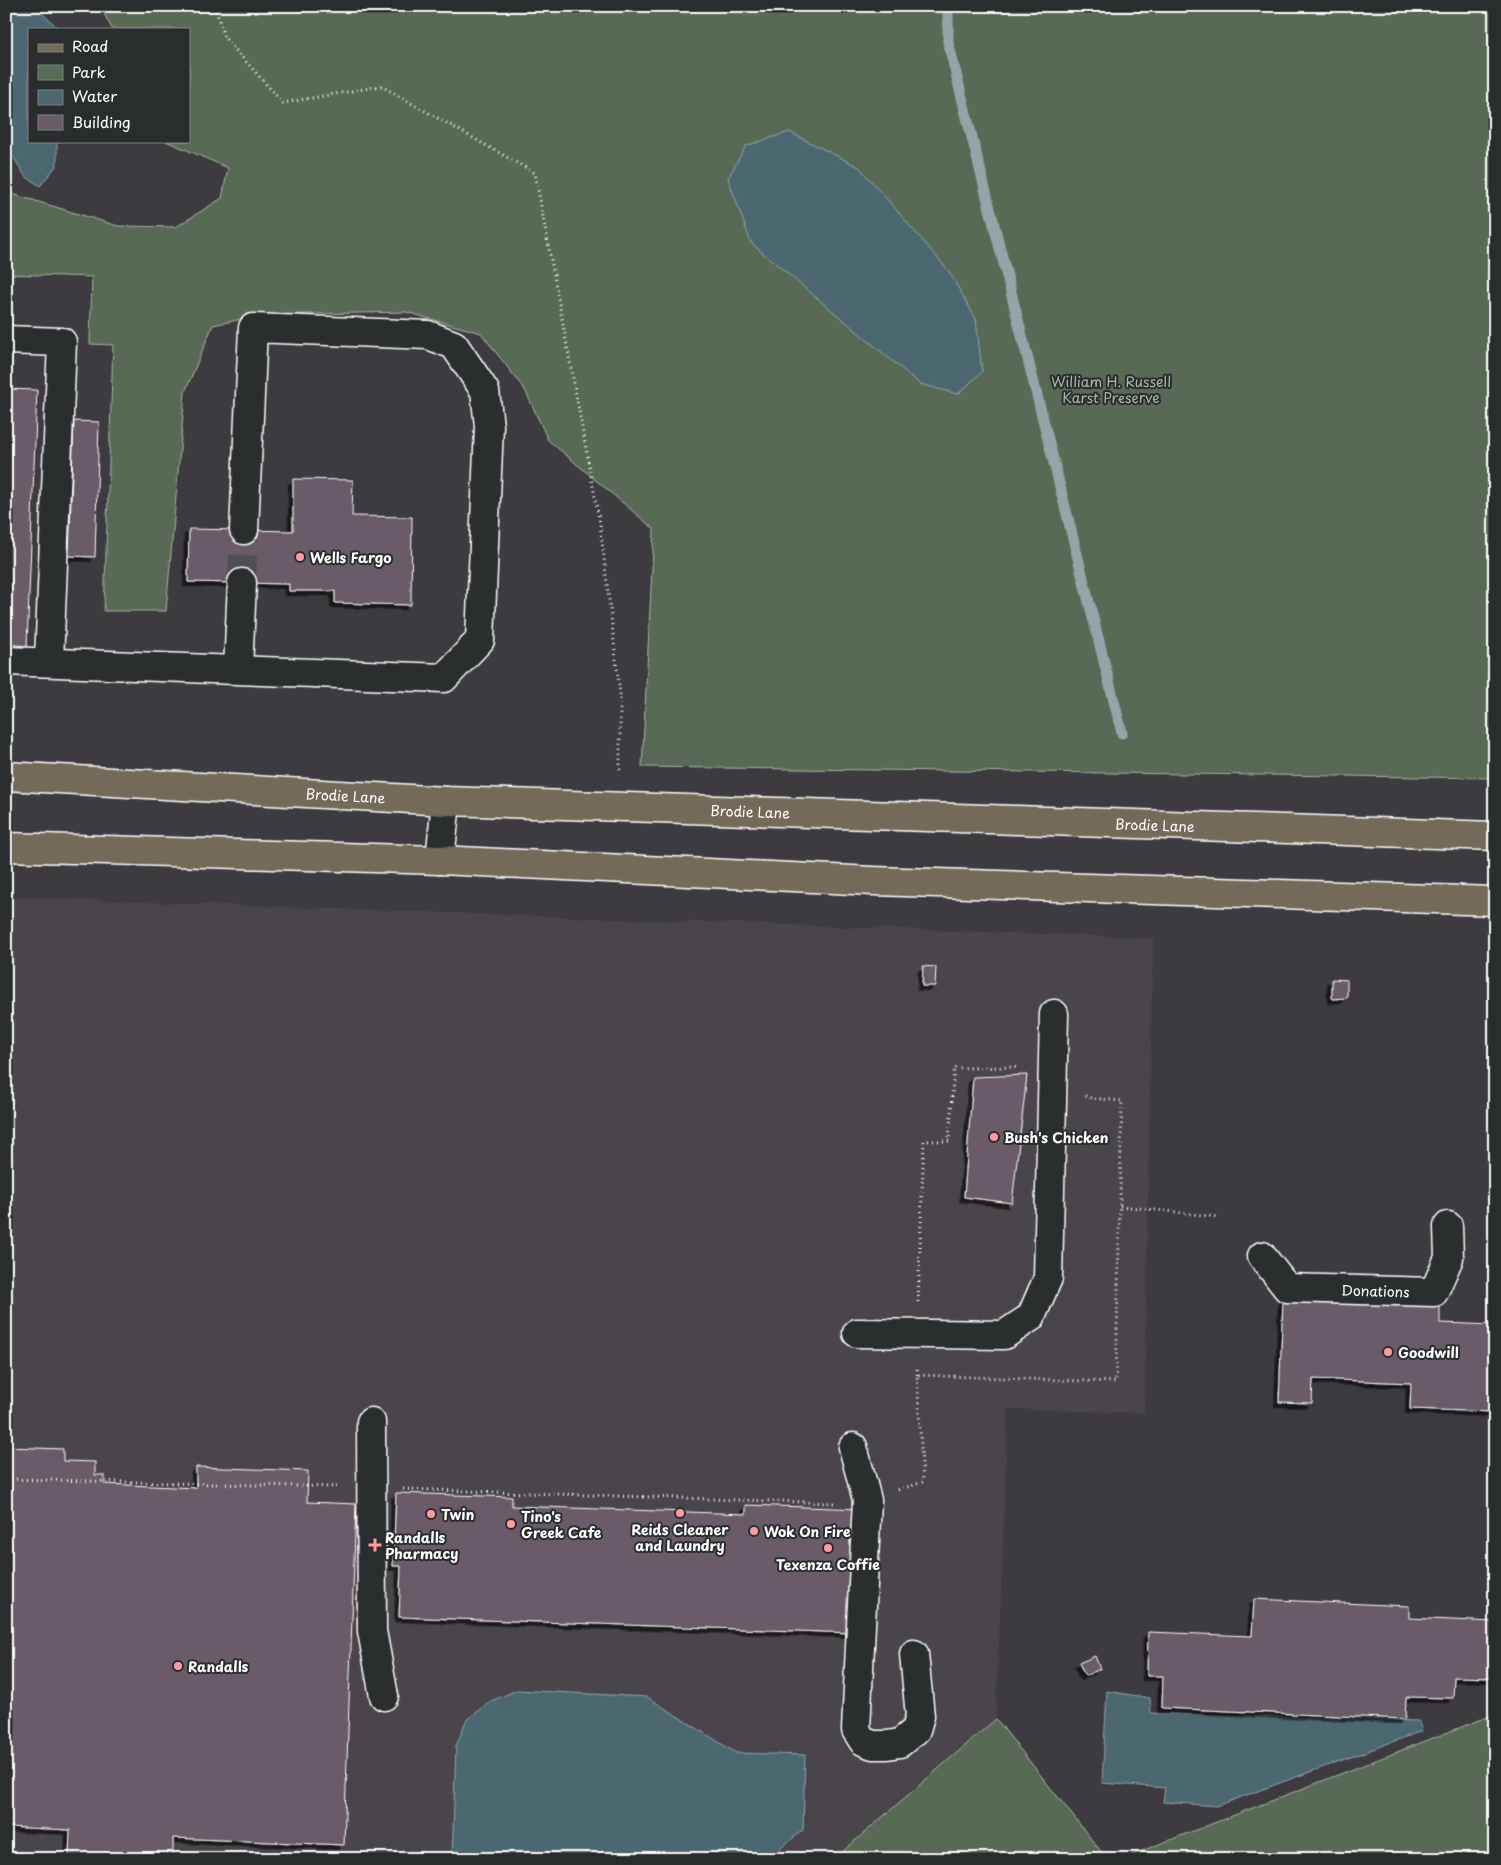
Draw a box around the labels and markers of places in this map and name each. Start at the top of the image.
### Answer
place label: Wells Fargo [310,547,392,568]
marker: Wells Fargo [294,551,306,563]
place label: Bush's Chicken [1004,1127,1109,1148]
marker: Bush's Chicken [988,1131,1000,1143]
place label: Goodwill [1398,1342,1459,1363]
marker: Goodwill [1382,1346,1394,1358]
place label: Twin [441,1504,474,1525]
place label: Tino's Greek Cafe [521,1506,602,1543]
marker: Reids Cleaner and Laundry [674,1507,686,1519]
marker: Twin [425,1508,437,1520]
marker: Tino's Greek Cafe [505,1518,517,1530]
place label: Reids Cleaner and Laundry [631,1519,729,1556]
place label: Wok On Fire [764,1521,851,1542]
marker: Wok On Fire [748,1525,760,1537]
place label: Randalls Pharmacy [385,1527,458,1564]
marker: Randalls Pharmacy [369,1539,381,1551]
marker: Texenza Coffie [822,1542,834,1554]
place label: Texenza Coffie [776,1554,880,1575]
place label: Randalls [188,1656,249,1677]
marker: Randalls [172,1660,184,1672]

